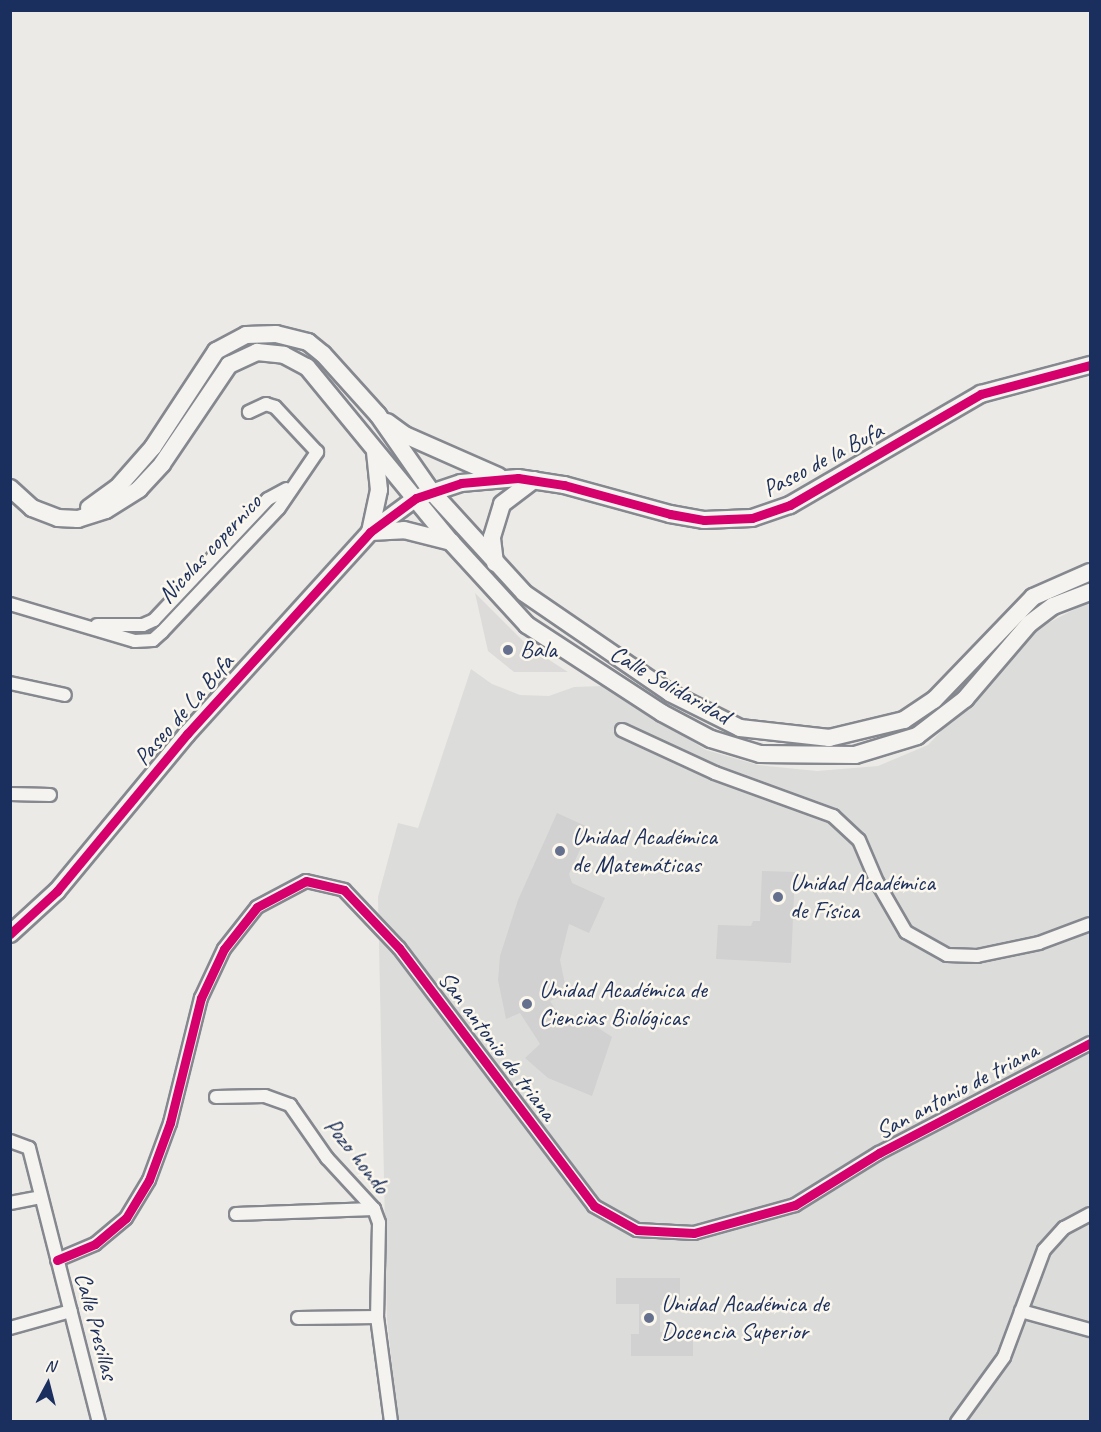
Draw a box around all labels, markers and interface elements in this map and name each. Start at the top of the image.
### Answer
street label: Paseo de la Bufa [758,416,888,504]
street label: Nicolas copernico [152,488,268,610]
place label: Bala [520,636,557,664]
street label: Calle Solidaridad [605,639,735,731]
marker: Bala [501,643,515,657]
street label: Paseo de La Bufa [128,648,240,772]
place label: Unidad Académica de Matemáticas [572,823,717,879]
marker: Unidad Académica de Matemáticas [553,844,567,858]
place label: Unidad Académica de Física [790,869,935,925]
marker: Unidad Académica de Física [771,890,785,904]
street label: San antonio de triana [431,965,563,1127]
place label: Unidad Académica de Ciencias Biológicas [539,976,707,1032]
marker: Unidad Académica de Ciencias Biológicas [520,997,534,1011]
street label: San antonio de triana [871,1036,1043,1146]
street label: Pozo hondo [318,1112,396,1200]
street label: Calle Presillas [68,1269,124,1383]
place label: Unidad Académica de Docencia Superior [661,1290,829,1346]
marker: Unidad Académica de Docencia Superior [642,1311,656,1325]
north arrow [18,1354,78,1414]
text: N [44,1356,56,1377]

